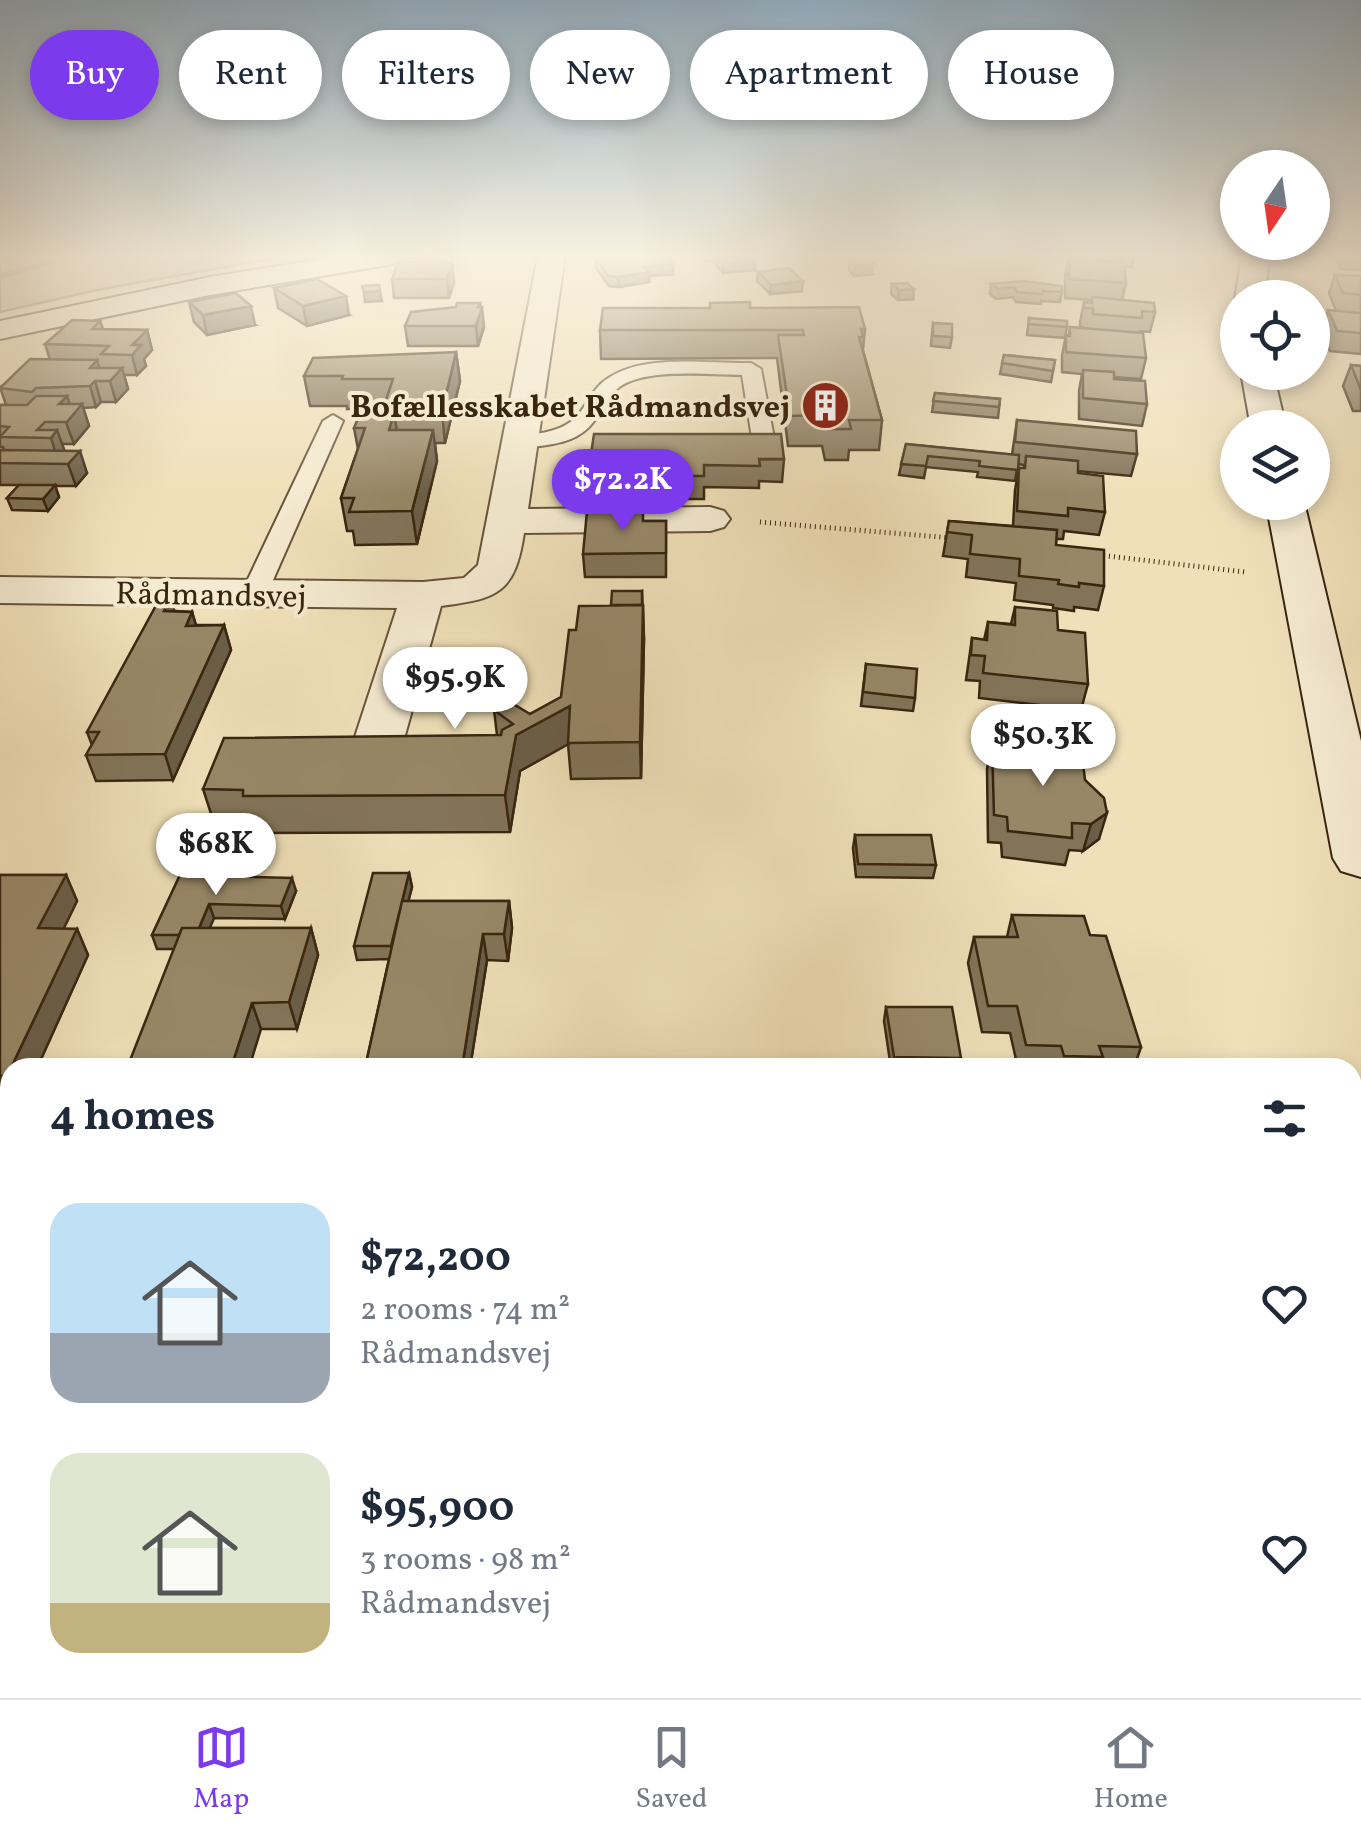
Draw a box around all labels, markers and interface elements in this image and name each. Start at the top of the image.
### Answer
chip: Buy [30,30,159,120]
chip: Rent [179,30,322,120]
chip: Filters [342,30,510,120]
chip: New [530,30,670,120]
chip: Apartment [690,30,928,120]
chip: House [948,30,1114,120]
north arrow [1220,150,1330,260]
map controls [1220,150,1330,520]
button: locate [1220,280,1330,390]
building icon: Bofællesskabet Rådmandsvej [799,380,851,432]
place label: Bofællesskabet Rådmandsvej [350,387,790,431]
button: layers [1220,410,1330,520]
pin: $72.2K [542,449,704,534]
text: $72.2K [574,459,672,503]
street label: Rådmandsvej [115,573,307,621]
pin: $95.9K [374,647,536,732]
text: $95.9K [405,657,505,701]
pin: $50.3K [962,704,1124,789]
text: $50.3K [993,714,1093,758]
pin: $68K [157,813,275,898]
text: $68K [178,823,254,867]
text: 4 homes [50,1089,215,1148]
icon: filters [1257,1091,1312,1146]
text: $72,200 [360,1230,511,1289]
icon: home [130,1243,250,1363]
icon: heart [1257,1276,1312,1331]
text: 2 rooms · 74 m² [360,1289,570,1333]
text: Rådmandsvej [360,1333,551,1377]
text: $95,900 [360,1480,515,1539]
icon: home [130,1493,250,1613]
icon: heart [1257,1526,1312,1581]
text: 3 rooms · 98 m² [360,1539,571,1583]
text: Rådmandsvej [360,1583,551,1627]
tab: Map [193,1720,249,1819]
tab: Saved [635,1720,708,1819]
tab: Home [1094,1720,1168,1819]

